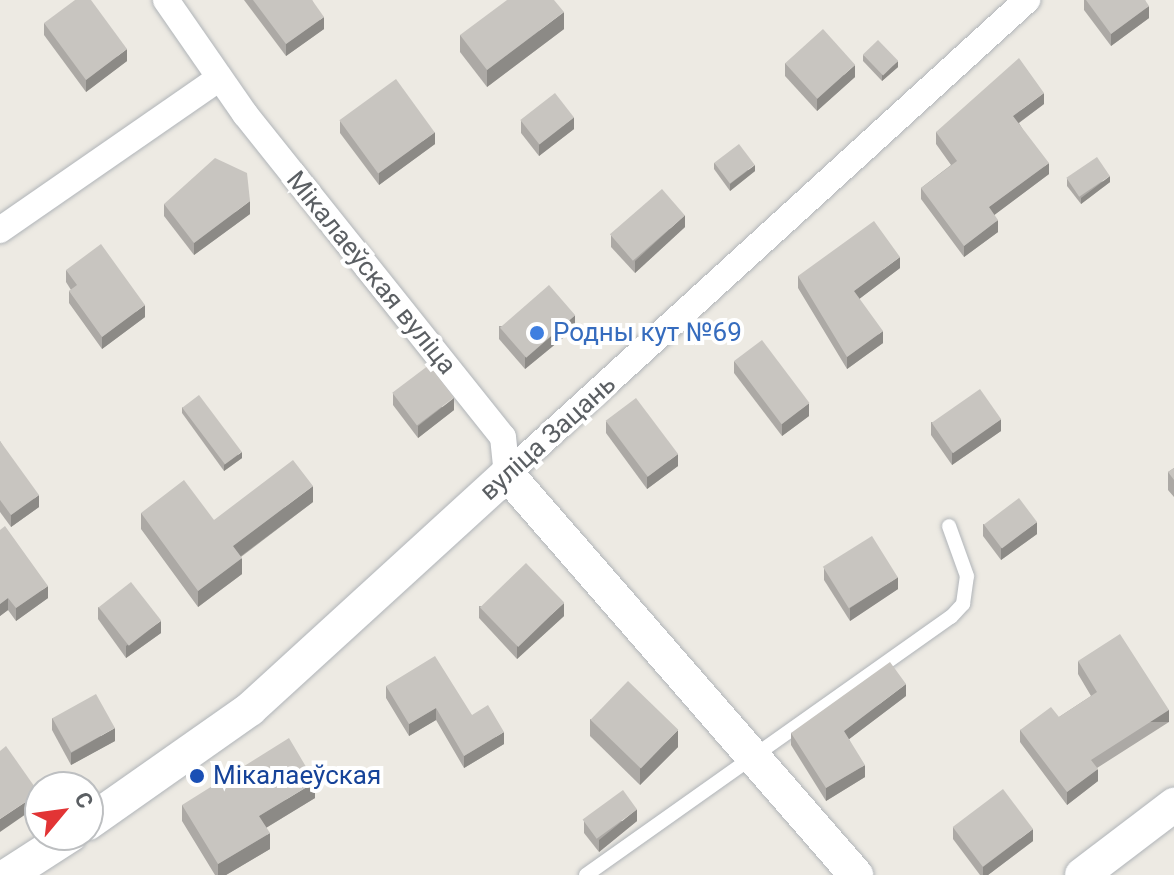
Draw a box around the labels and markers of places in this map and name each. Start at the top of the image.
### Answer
place label: Родны кут №69 [553,317,742,349]
marker: Родны кут №69 [528,324,546,342]
place label: Мікалаеўская [213,760,381,792]
marker: Мікалаеўская [188,767,206,785]

